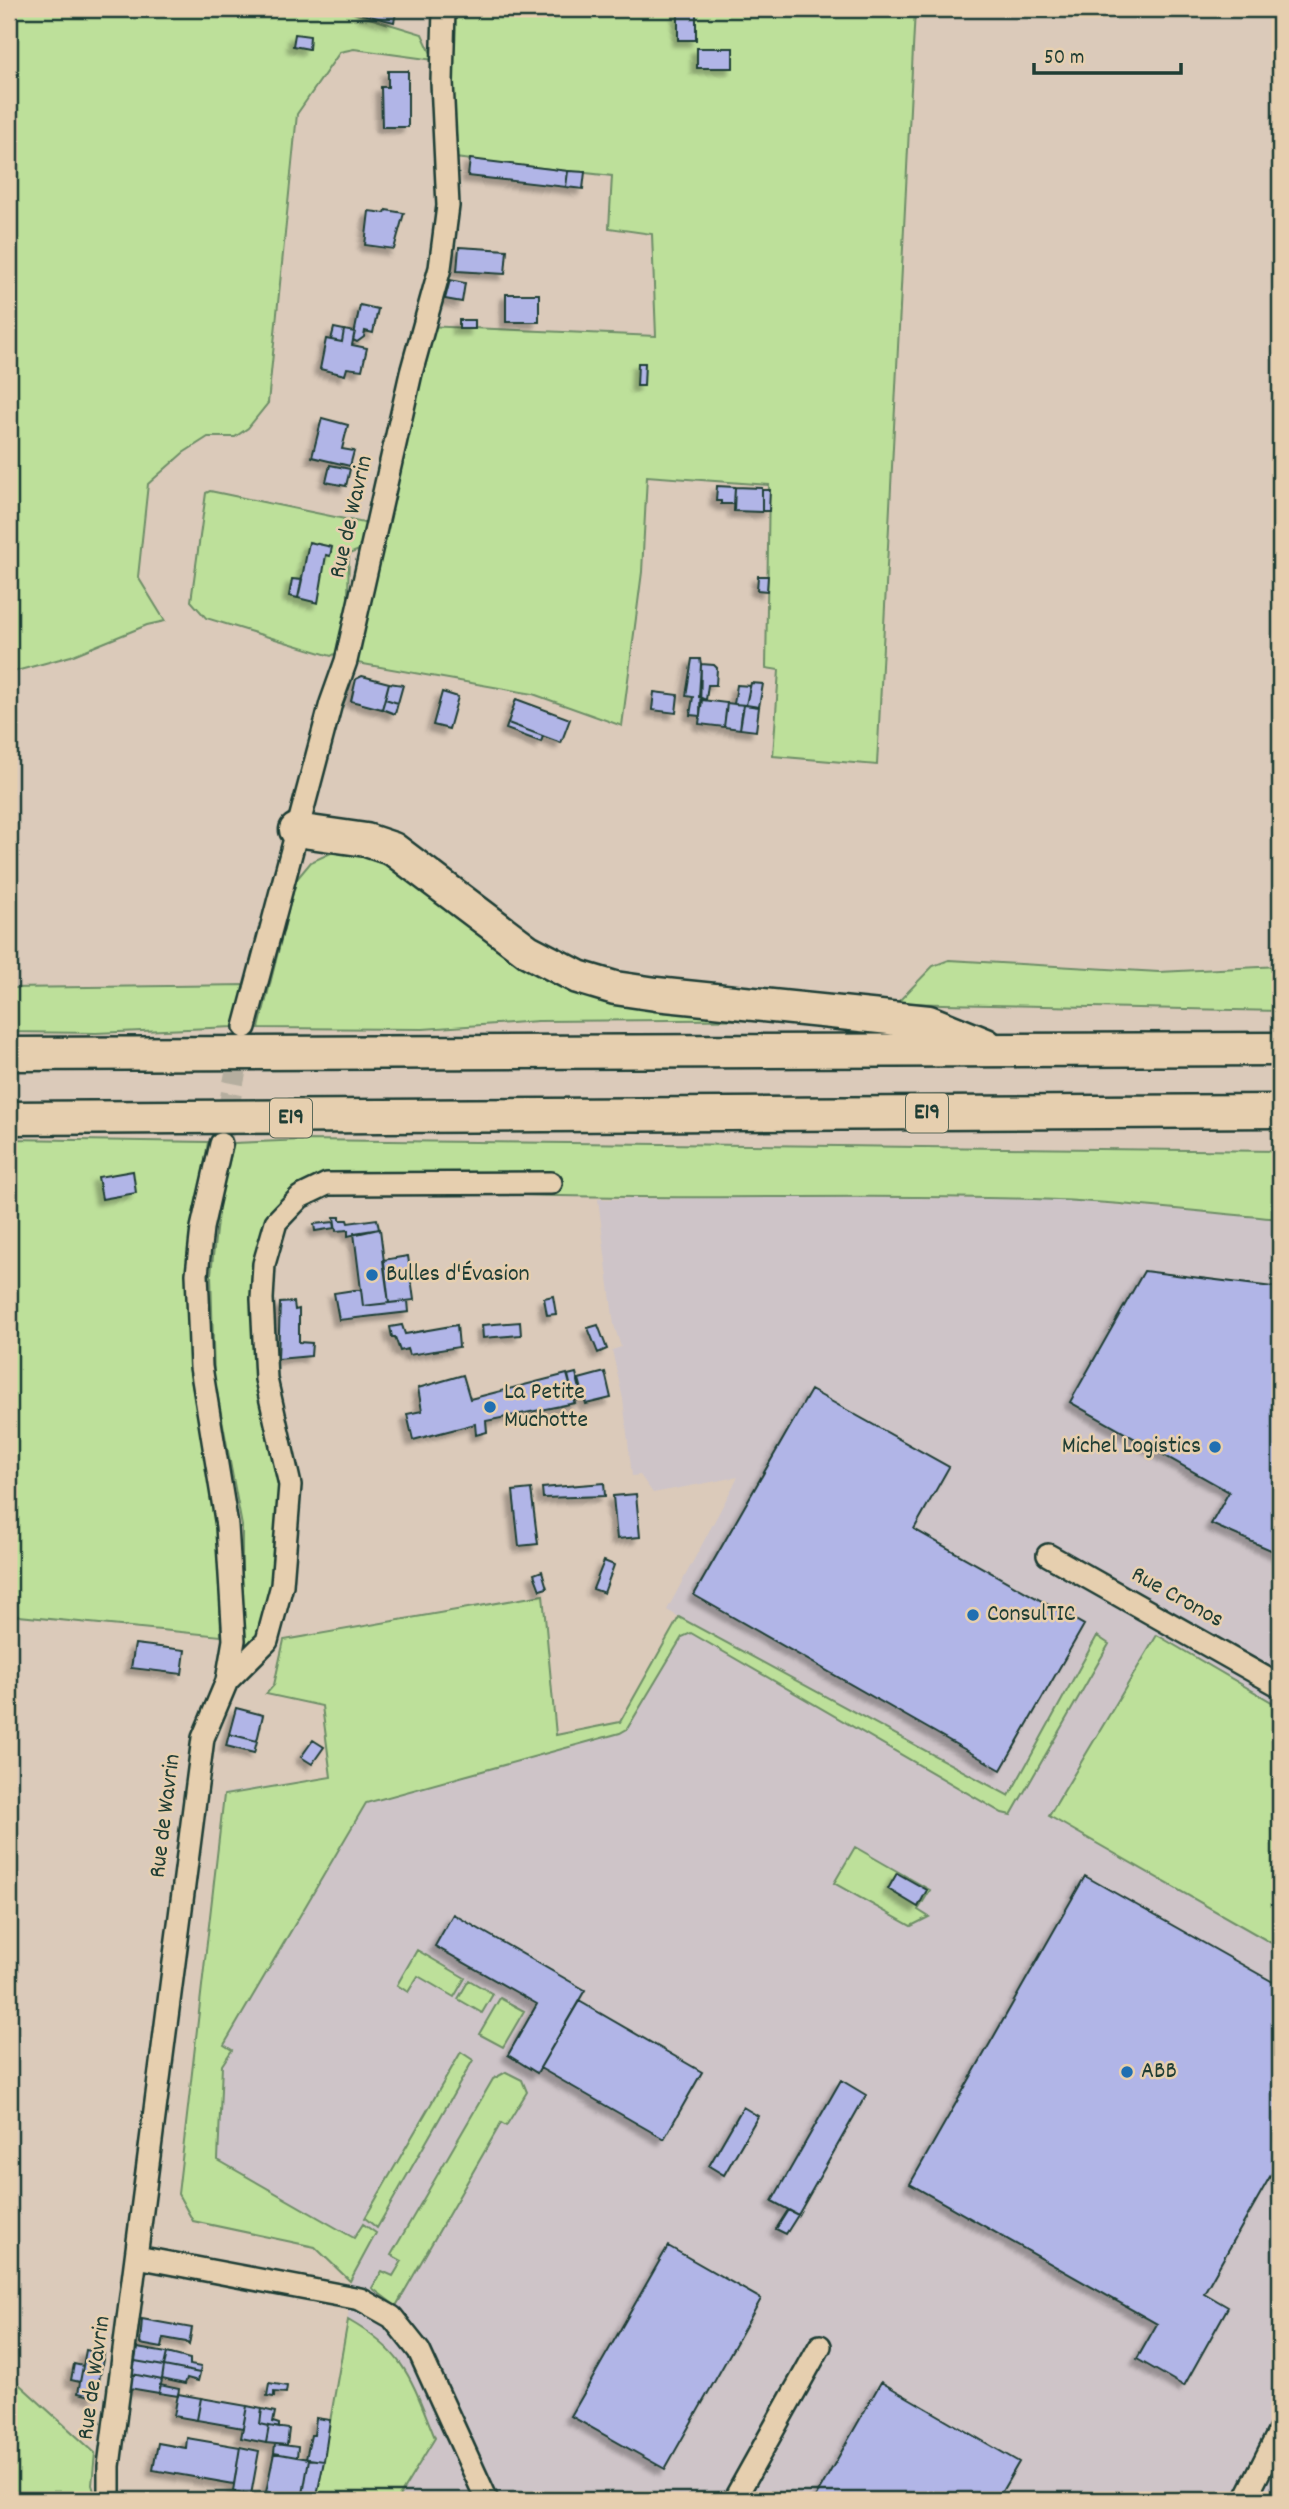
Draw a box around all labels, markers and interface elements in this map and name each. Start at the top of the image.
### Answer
scale bar [1034,32,1180,76]
text: 50 m [1044,44,1084,74]
street label: Rue de Wavrin [321,452,383,582]
road number: E19 [906,1094,948,1132]
road number: E19 [270,1098,312,1138]
place label: Bulles d'Évasion [386,1258,530,1292]
marker: Bulles d'Évasion [364,1267,380,1283]
place label: La Petite Muchotte [504,1376,588,1438]
marker: La Petite Muchotte [482,1399,498,1415]
place label: Michel Logistics [1062,1430,1201,1464]
marker: Michel Logistics [1207,1439,1223,1455]
street label: Rue Cronos [1124,1559,1230,1637]
place label: ConsulTIC [987,1598,1076,1632]
marker: ConsulTIC [965,1607,981,1623]
street label: Rue de Wavrin [142,1752,190,1880]
place label: ABB [1141,2055,1177,2089]
marker: ABB [1119,2064,1135,2080]
street label: Rue de Wavrin [69,2314,121,2442]

